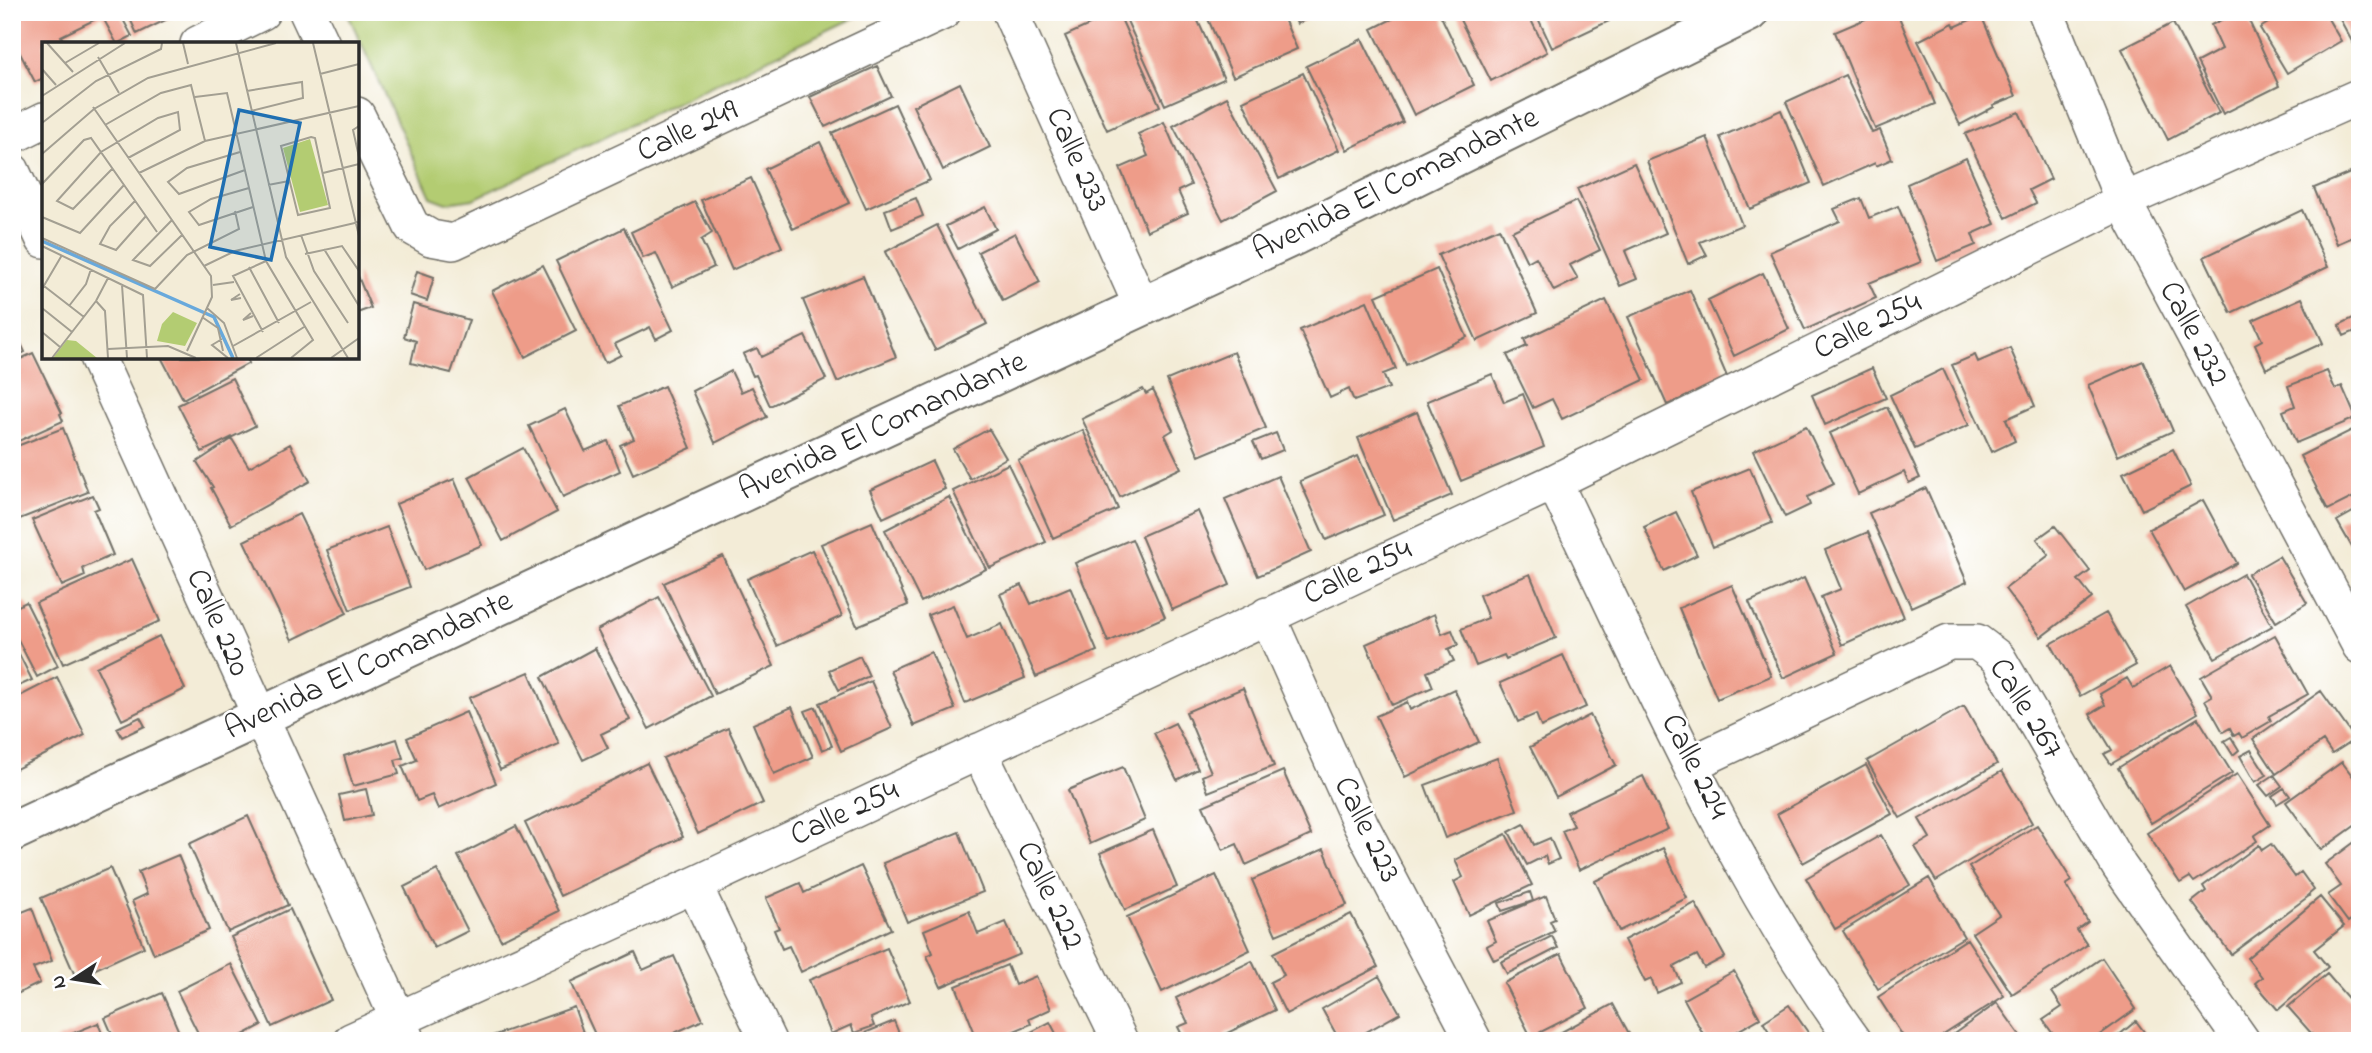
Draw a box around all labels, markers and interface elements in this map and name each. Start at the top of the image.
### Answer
inset map [42,42,359,359]
street label: Calle 249 [630,88,747,176]
street label: Avenida El Comandante [1245,95,1548,275]
street label: Calle 233 [1032,100,1120,220]
street label: Calle 232 [2146,273,2240,395]
street label: Calle 254 [1806,281,1930,373]
street label: Avenida El Comandante [731,339,1035,514]
street label: Calle 254 [1296,527,1420,619]
street label: Calle 220 [172,562,262,684]
street label: Avenida El Comandante [217,578,521,753]
street label: Calle 267 [1976,649,2074,769]
street label: Calle 224 [1647,706,1741,828]
street label: Calle 254 [783,768,907,860]
street label: Calle 223 [1320,769,1412,891]
street label: Calle 222 [1003,834,1096,958]
north arrow [38,944,108,1014]
text: N [45,973,74,991]

